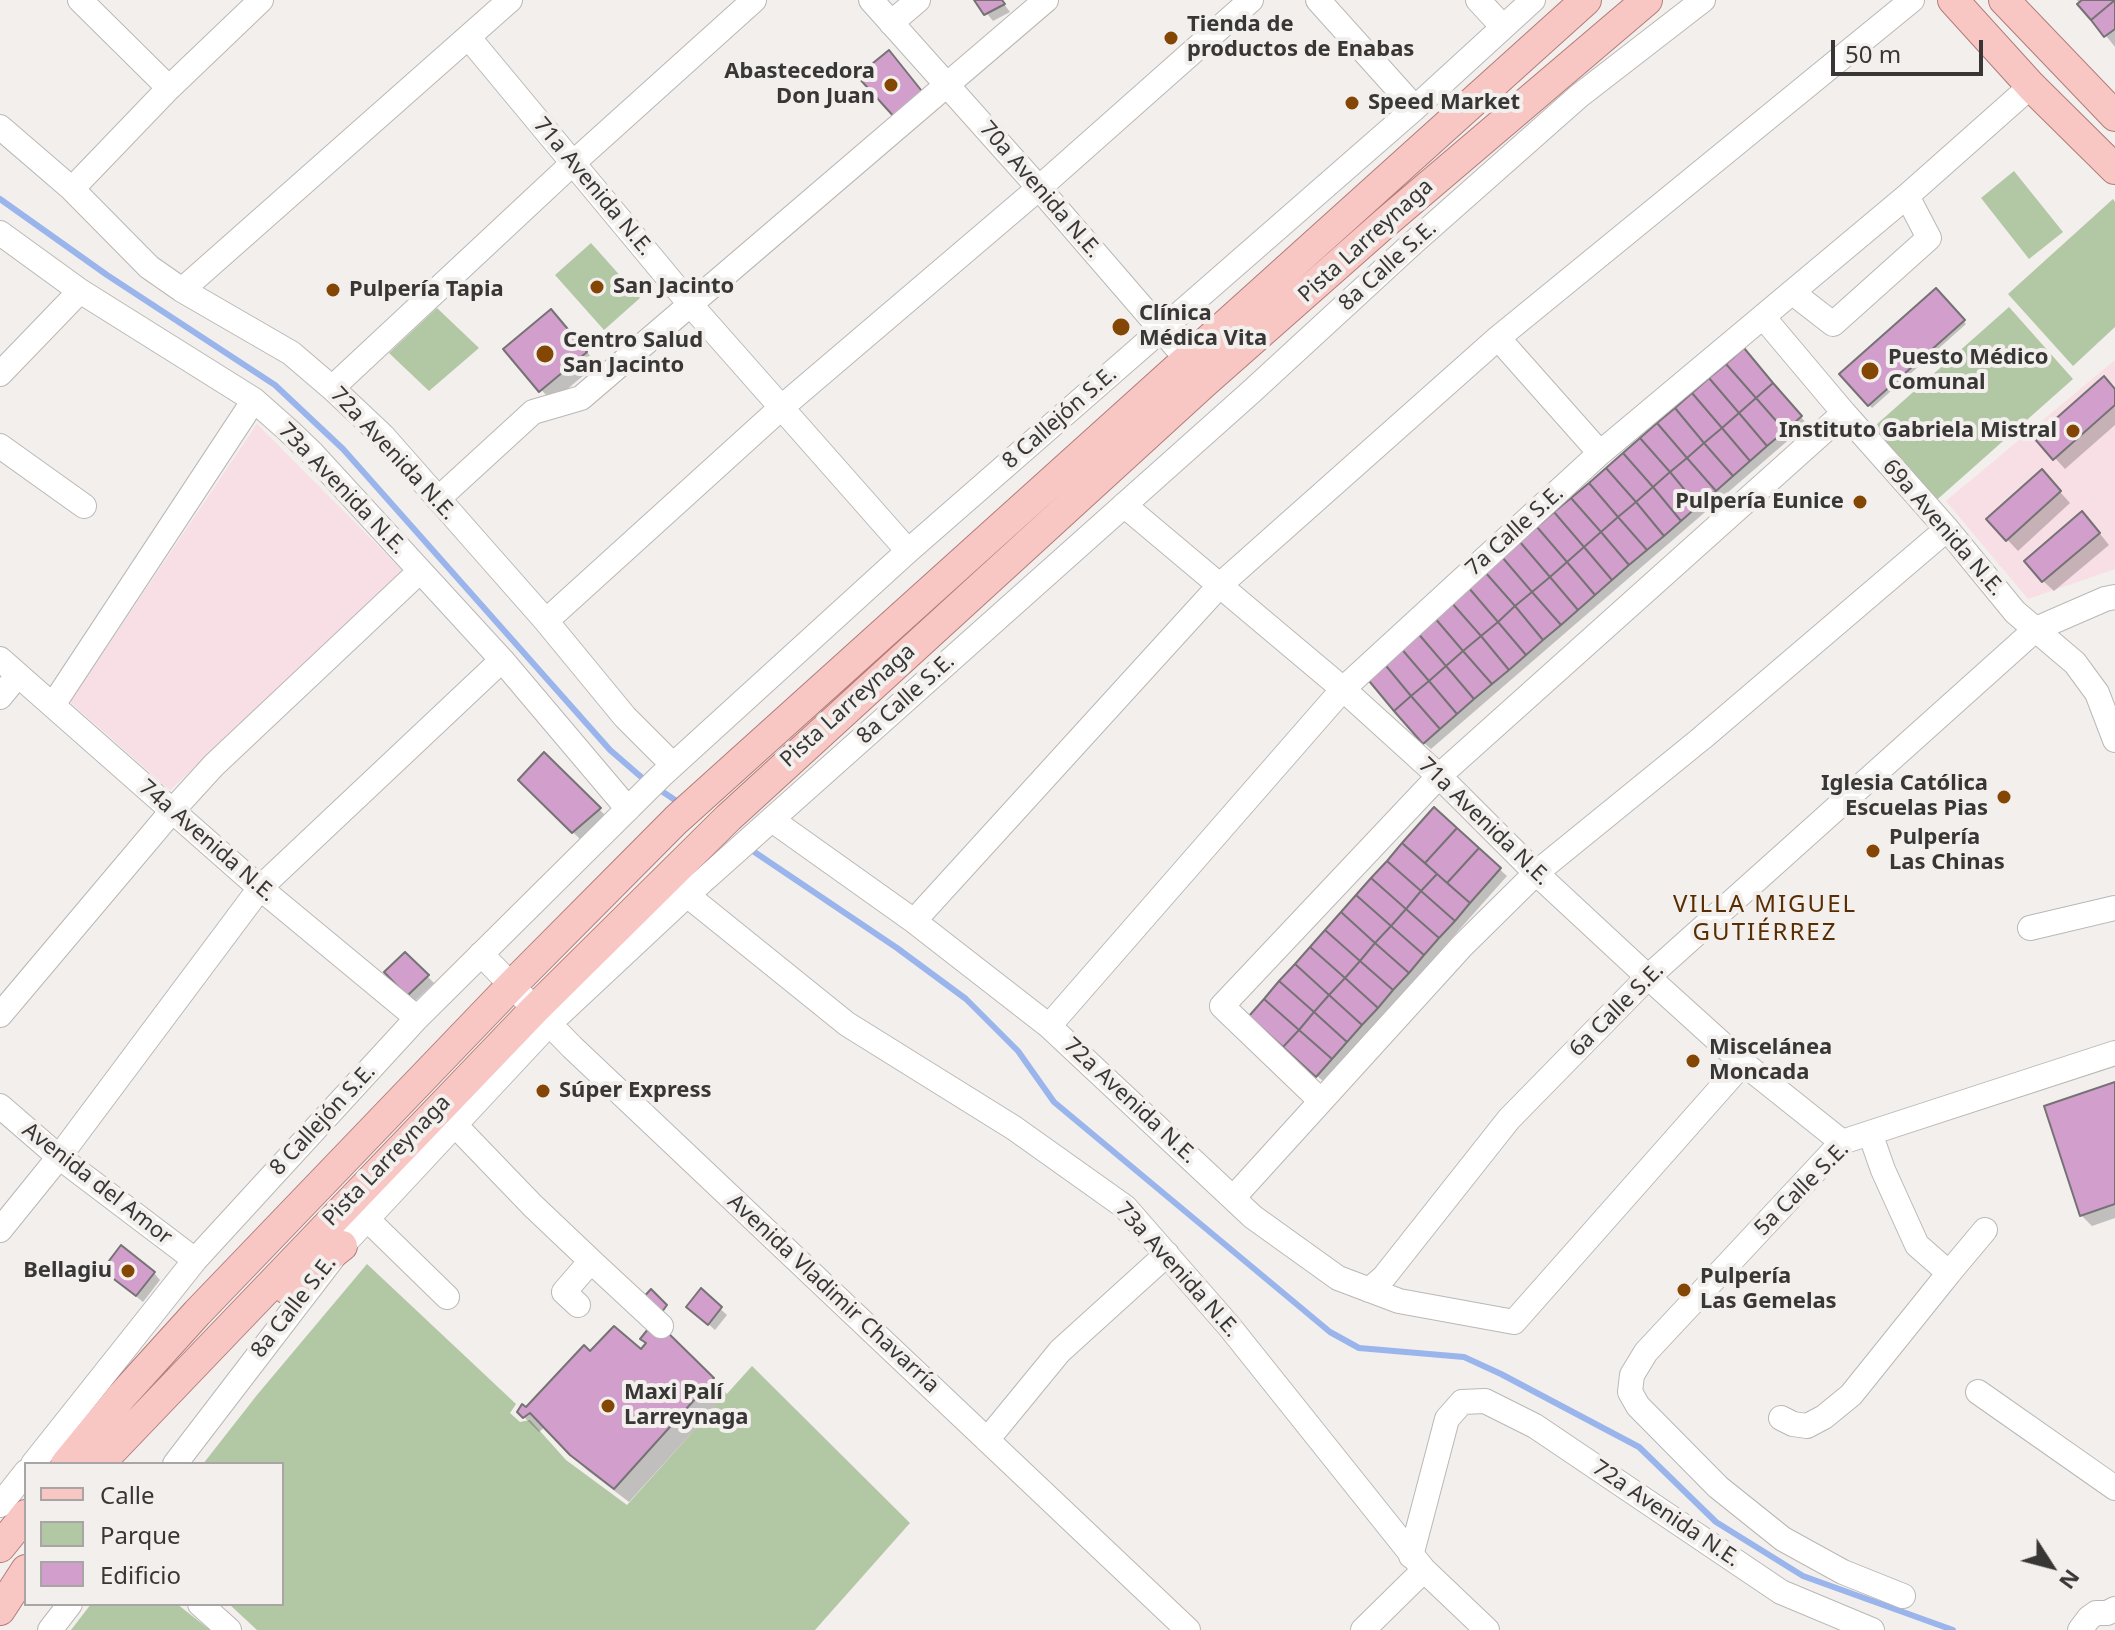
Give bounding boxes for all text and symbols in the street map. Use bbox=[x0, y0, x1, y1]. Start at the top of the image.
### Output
place label: Tienda de productos de Enabas bbox=[1187, 12, 1414, 64]
scale bar bbox=[1835, 24, 1987, 74]
marker: Tienda de productos de Enabas bbox=[1162, 29, 1180, 47]
text: 50 m bbox=[1845, 37, 1901, 70]
place label: Abastecedora Don Juan bbox=[724, 59, 875, 110]
marker: Abastecedora Don Juan bbox=[882, 76, 900, 94]
place label: Speed Market bbox=[1368, 90, 1520, 116]
marker: Speed Market bbox=[1343, 94, 1361, 112]
street label: 71a Avenida N.E. bbox=[527, 112, 659, 262]
street label: 70a Avenida N.E. bbox=[973, 116, 1107, 264]
street label: Pista Larreynaga bbox=[1293, 174, 1439, 308]
street label: 8a Calle S.E. bbox=[1334, 215, 1442, 317]
place label: San Jacinto bbox=[613, 274, 734, 300]
place label: Pulpería Tapia bbox=[349, 277, 504, 303]
marker: San Jacinto bbox=[588, 278, 606, 296]
marker: Pulpería Tapia bbox=[324, 281, 342, 299]
place label: Clínica Médica Vita bbox=[1139, 301, 1267, 352]
marker: Clínica Médica Vita bbox=[1110, 316, 1132, 338]
place label: Centro Salud San Jacinto bbox=[563, 328, 703, 380]
marker: Centro Salud San Jacinto bbox=[534, 343, 556, 365]
place label: Puesto Médico Comunal bbox=[1888, 345, 2049, 396]
marker: Puesto Médico Comunal bbox=[1859, 360, 1881, 382]
street label: 8 Callejón S.E. bbox=[997, 361, 1123, 475]
street label: 72a Avenida N.E. bbox=[325, 382, 461, 526]
street label: 73a Avenida N.E. bbox=[273, 418, 411, 560]
place label: Instituto Gabriela Mistral bbox=[1779, 418, 2057, 444]
marker: Instituto Gabriela Mistral bbox=[2064, 422, 2082, 440]
street label: 69a Avenida N.E. bbox=[1876, 454, 2010, 602]
street label: 7a Calle S.E. bbox=[1461, 480, 1569, 582]
place label: Pulpería Eunice bbox=[1675, 489, 1844, 515]
marker: Pulpería Eunice bbox=[1851, 493, 1869, 511]
street label: Pista Larreynaga bbox=[775, 639, 921, 773]
street label: 8a Calle S.E. bbox=[852, 648, 960, 750]
street label: 71a Avenida N.E. bbox=[1413, 753, 1555, 891]
place label: Iglesia Católica Escuelas Pias bbox=[1821, 771, 1988, 822]
street label: 74a Avenida N.E. bbox=[133, 774, 281, 908]
marker: Iglesia Católica Escuelas Pias bbox=[1995, 788, 2013, 806]
place label: Pulpería Las Chinas bbox=[1889, 825, 2005, 876]
marker: Pulpería Las Chinas bbox=[1864, 842, 1882, 860]
district label: VILLA MIGUEL GUTIÉRREZ bbox=[1673, 891, 1857, 947]
street label: 6a Calle S.E. bbox=[1564, 957, 1670, 1063]
street label: 72a Avenida N.E. bbox=[1058, 1033, 1202, 1169]
place label: Miscelánea Moncada bbox=[1709, 1035, 1832, 1086]
marker: Miscelánea Moncada bbox=[1684, 1052, 1702, 1070]
street label: 8 Callejón S.E. bbox=[265, 1059, 381, 1181]
place label: Súper Express bbox=[559, 1078, 712, 1104]
marker: Súper Express bbox=[534, 1082, 552, 1100]
street label: Pista Larreynaga bbox=[318, 1090, 456, 1232]
street label: Avenida del Amor bbox=[17, 1117, 177, 1251]
street label: 5a Calle S.E. bbox=[1749, 1136, 1855, 1242]
street label: Avenida Vladimir Chavarría bbox=[722, 1189, 944, 1399]
street label: 73a Avenida N.E. bbox=[1109, 1197, 1245, 1343]
street label: 8a Calle S.E. bbox=[246, 1251, 342, 1363]
place label: Bellagiu bbox=[23, 1258, 112, 1284]
marker: Bellagiu bbox=[119, 1262, 137, 1280]
place label: Pulpería Las Gemelas bbox=[1700, 1264, 1837, 1316]
marker: Pulpería Las Gemelas bbox=[1675, 1281, 1693, 1299]
place label: Maxi Palí Larreynaga bbox=[624, 1380, 749, 1432]
marker: Maxi Palí Larreynaga bbox=[599, 1397, 617, 1415]
street label: 72a Avenida N.E. bbox=[1587, 1455, 1745, 1573]
legend bbox=[24, 1462, 284, 1606]
text: Calle bbox=[100, 1478, 155, 1511]
text: Parque bbox=[100, 1518, 181, 1551]
north arrow bbox=[2011, 1526, 2091, 1606]
text: Edificio bbox=[100, 1558, 181, 1591]
text: N bbox=[2053, 1564, 2088, 1596]

